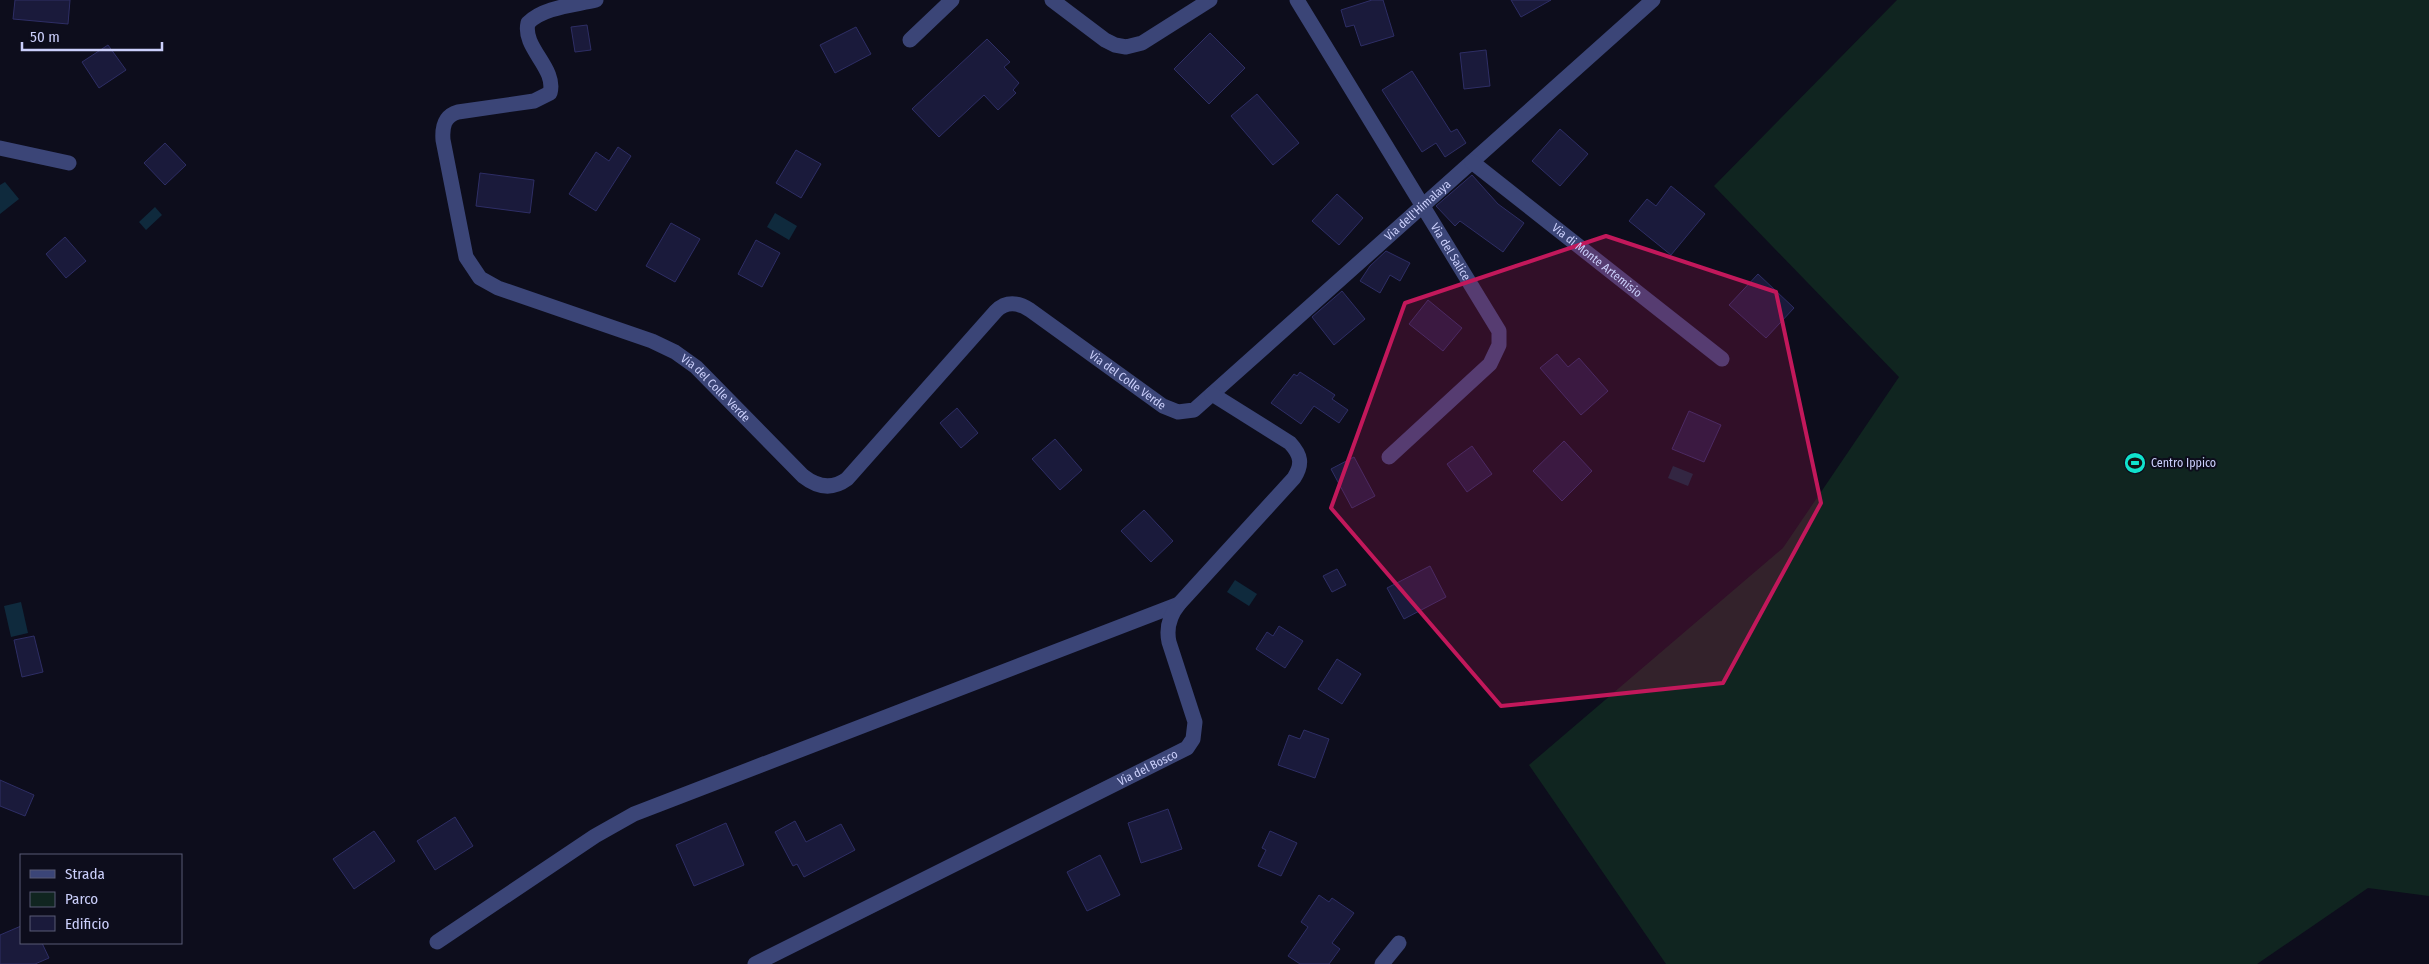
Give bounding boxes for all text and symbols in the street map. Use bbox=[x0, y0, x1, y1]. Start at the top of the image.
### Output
scale bar bbox=[22, 20, 162, 52]
text: 50 m bbox=[30, 28, 60, 46]
street label: Via dell'Himalaya bbox=[1382, 177, 1454, 243]
street label: Via del Salice bbox=[1428, 220, 1474, 283]
street label: Via di Monte Artemisio bbox=[1549, 221, 1645, 300]
street label: Via del Colle Verde bbox=[1086, 348, 1169, 413]
street label: Via del Colle Verde bbox=[678, 351, 753, 425]
sports icon: Centro Ippico bbox=[2123, 451, 2147, 475]
place label: Centro Ippico bbox=[2151, 456, 2216, 470]
street label: Via del Bosco bbox=[1115, 747, 1180, 789]
legend bbox=[20, 854, 182, 944]
text: Strada bbox=[65, 865, 105, 883]
text: Parco bbox=[65, 890, 98, 908]
text: Edificio bbox=[65, 915, 110, 933]

